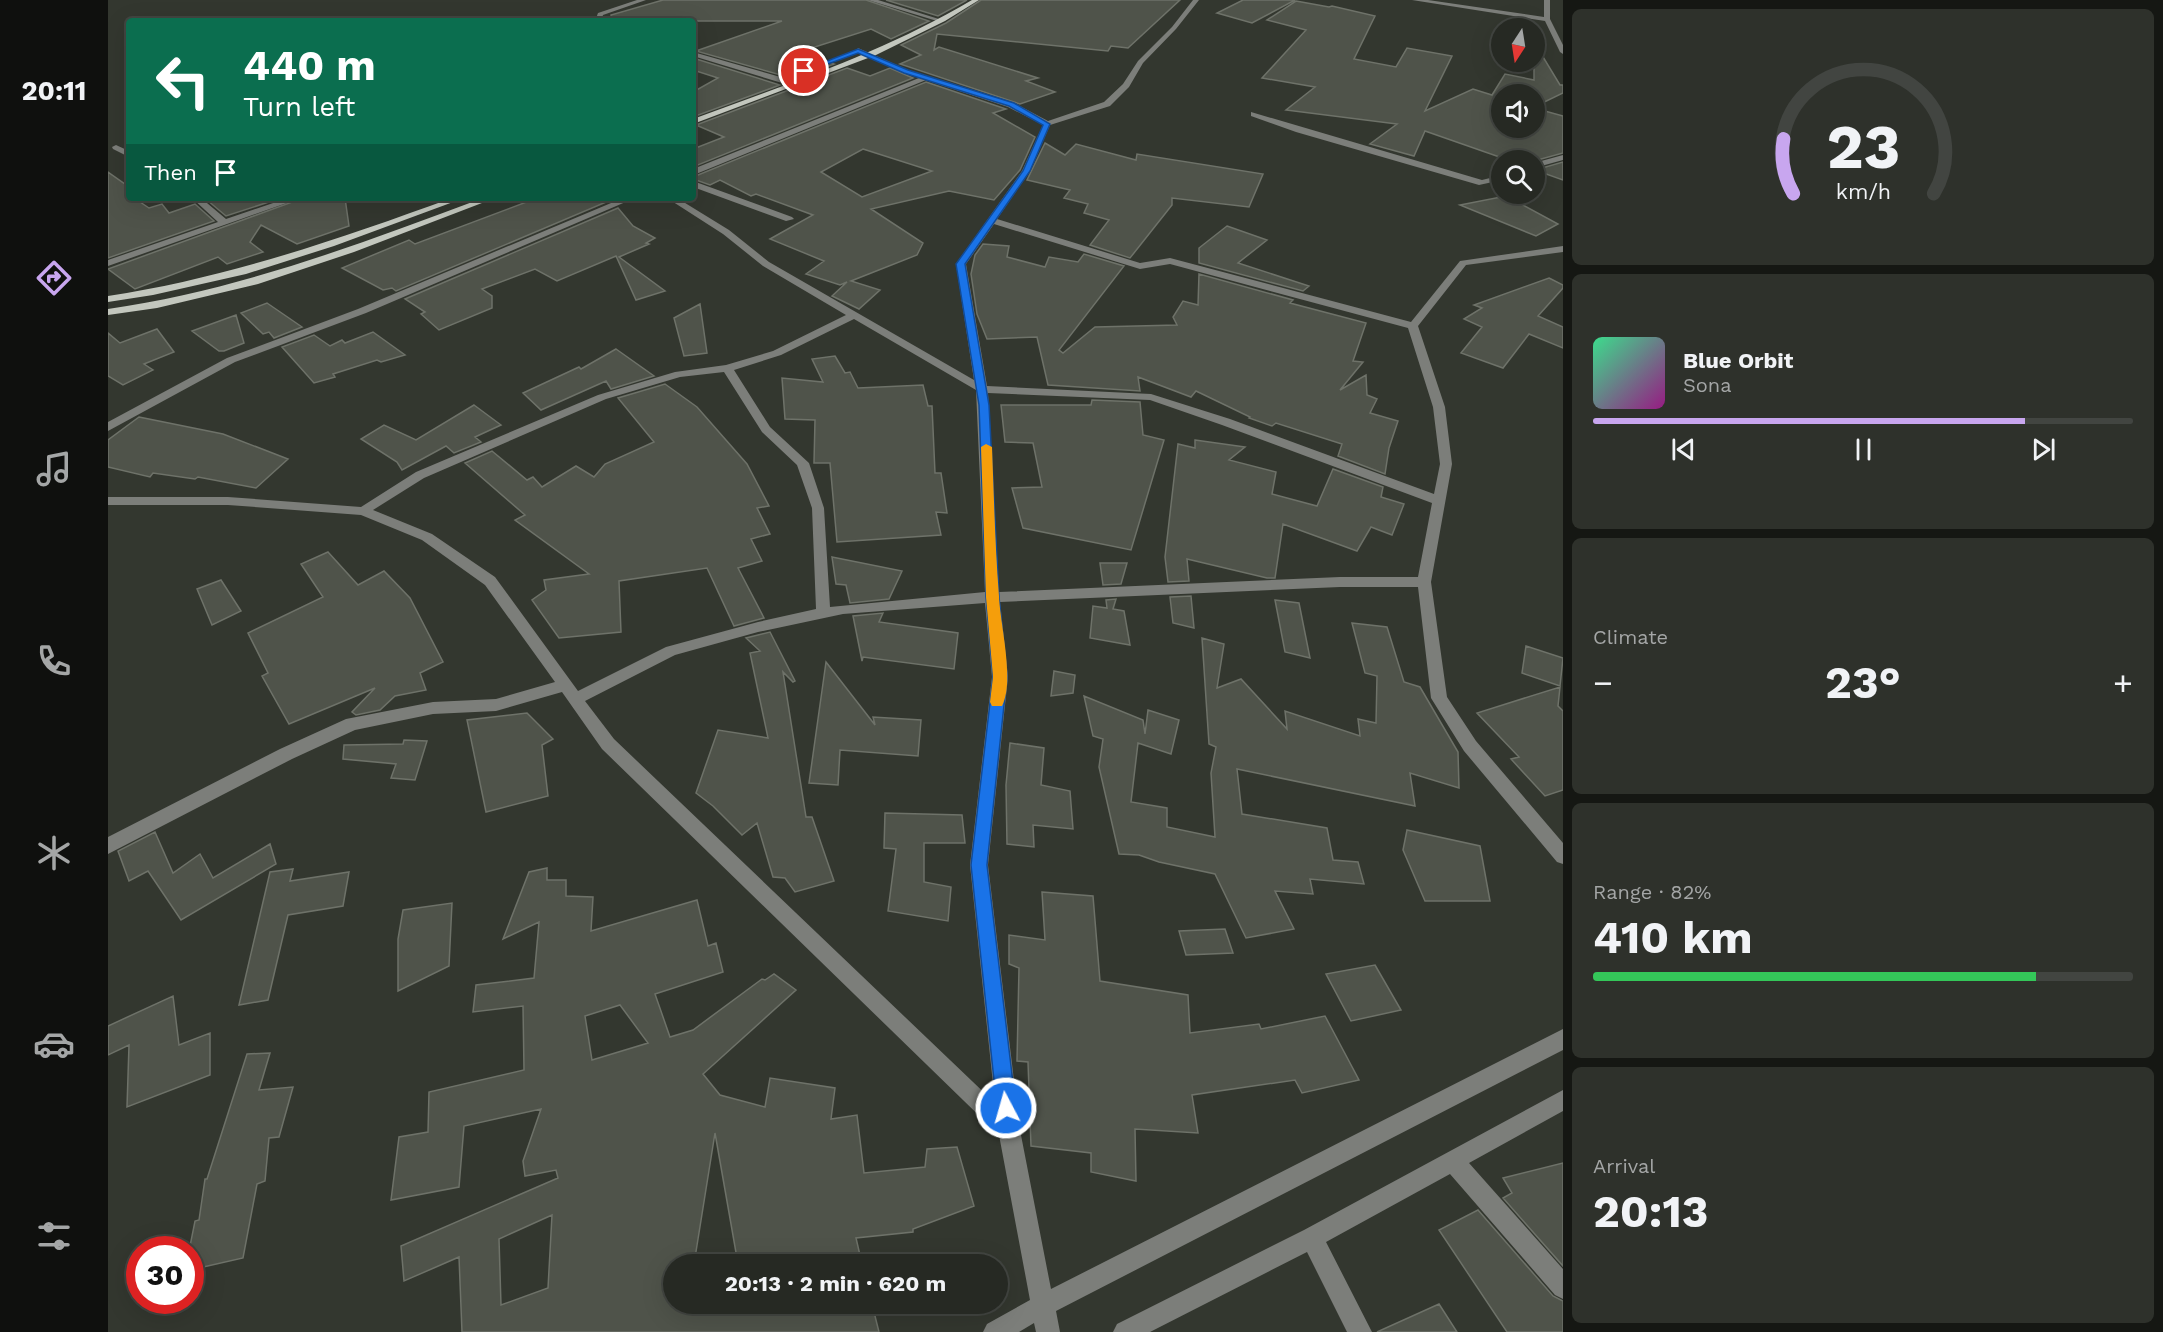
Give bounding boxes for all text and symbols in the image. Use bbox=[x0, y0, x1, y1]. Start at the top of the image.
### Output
north arrow bbox=[1491, 18, 1545, 72]
map controls bbox=[1491, 18, 1545, 204]
text: 440 m bbox=[243, 41, 376, 90]
icon: left bbox=[144, 42, 222, 120]
pin bbox=[778, 45, 829, 96]
icon: arrive bbox=[787, 54, 820, 87]
text: 20:11 bbox=[22, 75, 86, 107]
button: sound bbox=[1491, 84, 1545, 138]
text: Turn left bbox=[243, 91, 355, 123]
text: 23 bbox=[1826, 110, 1900, 183]
button: search bbox=[1491, 150, 1545, 204]
icon: arrive bbox=[209, 156, 242, 189]
text: Then bbox=[144, 160, 197, 185]
text: km/h bbox=[1835, 179, 1891, 204]
icon: directions bbox=[33, 257, 75, 299]
text: Blue Orbit bbox=[1683, 348, 1793, 373]
text: Sona bbox=[1683, 373, 1732, 397]
icon: previous bbox=[1667, 433, 1700, 466]
icon: pause bbox=[1847, 433, 1880, 466]
icon: next bbox=[2027, 433, 2060, 466]
icon: music bbox=[33, 448, 75, 490]
text: Climate bbox=[1593, 625, 1668, 649]
icon: phone bbox=[33, 640, 75, 682]
text: 23° bbox=[1825, 656, 1901, 709]
text: − bbox=[1593, 663, 1613, 702]
text: + bbox=[2113, 663, 2133, 702]
icon: climate bbox=[33, 832, 75, 874]
text: Range · 82% bbox=[1593, 880, 1711, 904]
text: 410 km bbox=[1593, 911, 1753, 964]
icon: car bbox=[33, 1023, 75, 1065]
position arrow bbox=[974, 1076, 1038, 1140]
text: Arrival bbox=[1593, 1154, 1655, 1178]
text: 20:13 bbox=[1593, 1185, 1708, 1238]
icon: filters bbox=[33, 1215, 75, 1257]
speed limit sign: 30 bbox=[126, 1236, 204, 1314]
text: 20:13 · 2 min · 620 m bbox=[725, 1271, 946, 1296]

